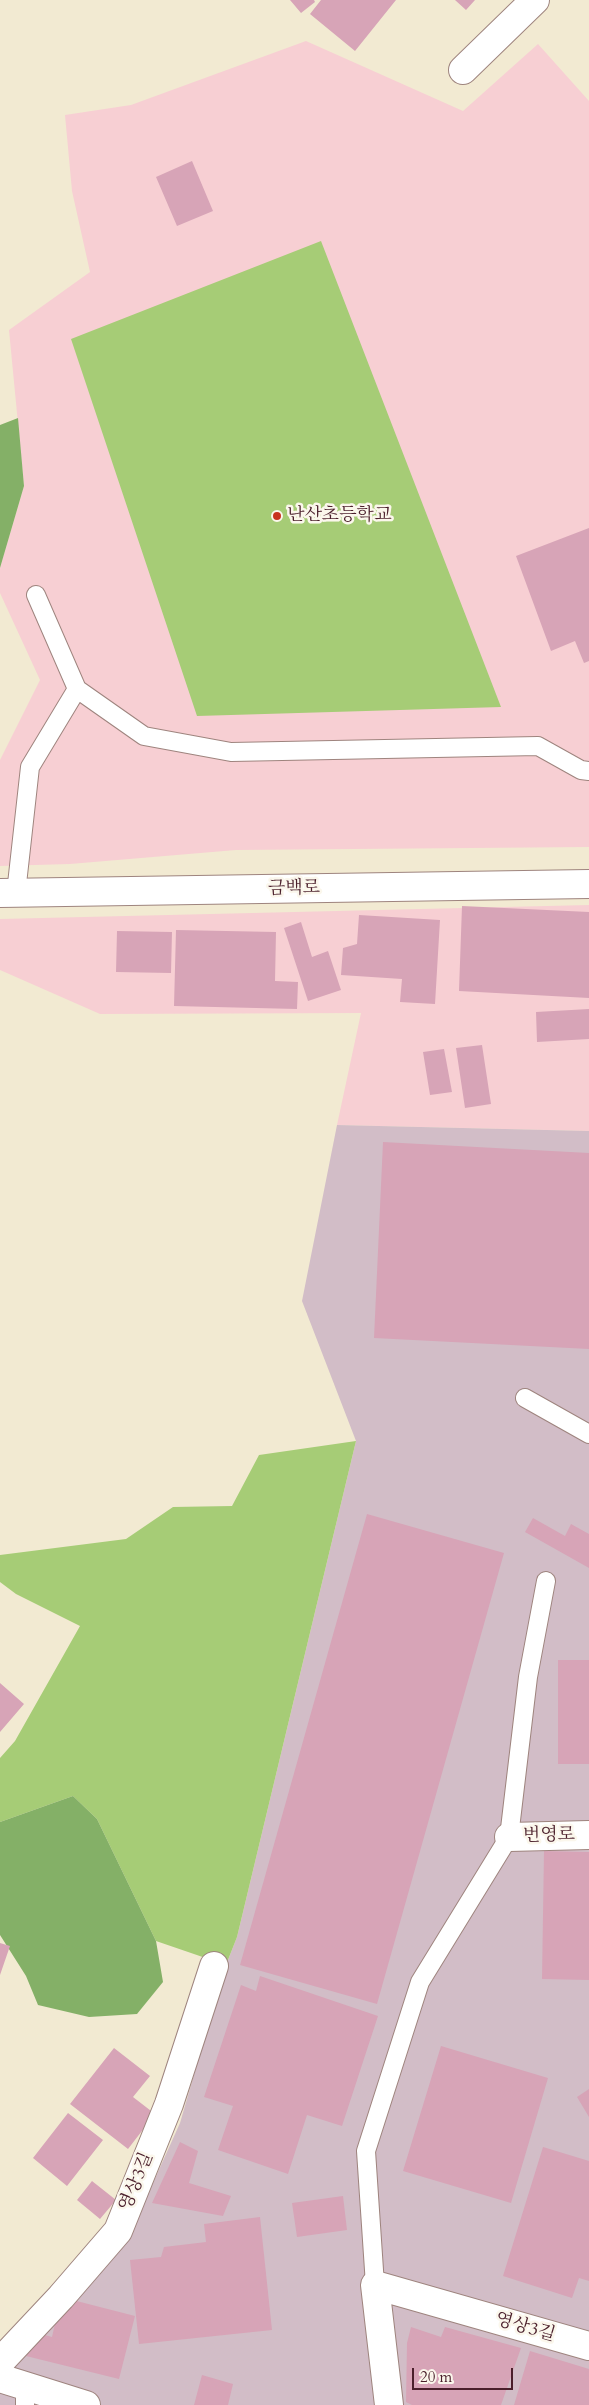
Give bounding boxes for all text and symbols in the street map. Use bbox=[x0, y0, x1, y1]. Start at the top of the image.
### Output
place label: 난산초등학교 bbox=[287, 505, 391, 527]
marker: 난산초등학교 bbox=[271, 510, 283, 522]
street label: 금백로 bbox=[268, 878, 320, 900]
street label: 번영로 bbox=[523, 1825, 575, 1847]
street label: 영상3길 bbox=[115, 2149, 159, 2215]
street label: 영상3길 bbox=[493, 2309, 557, 2347]
scale bar bbox=[414, 2358, 515, 2390]
text: 20 m bbox=[420, 2367, 452, 2387]

